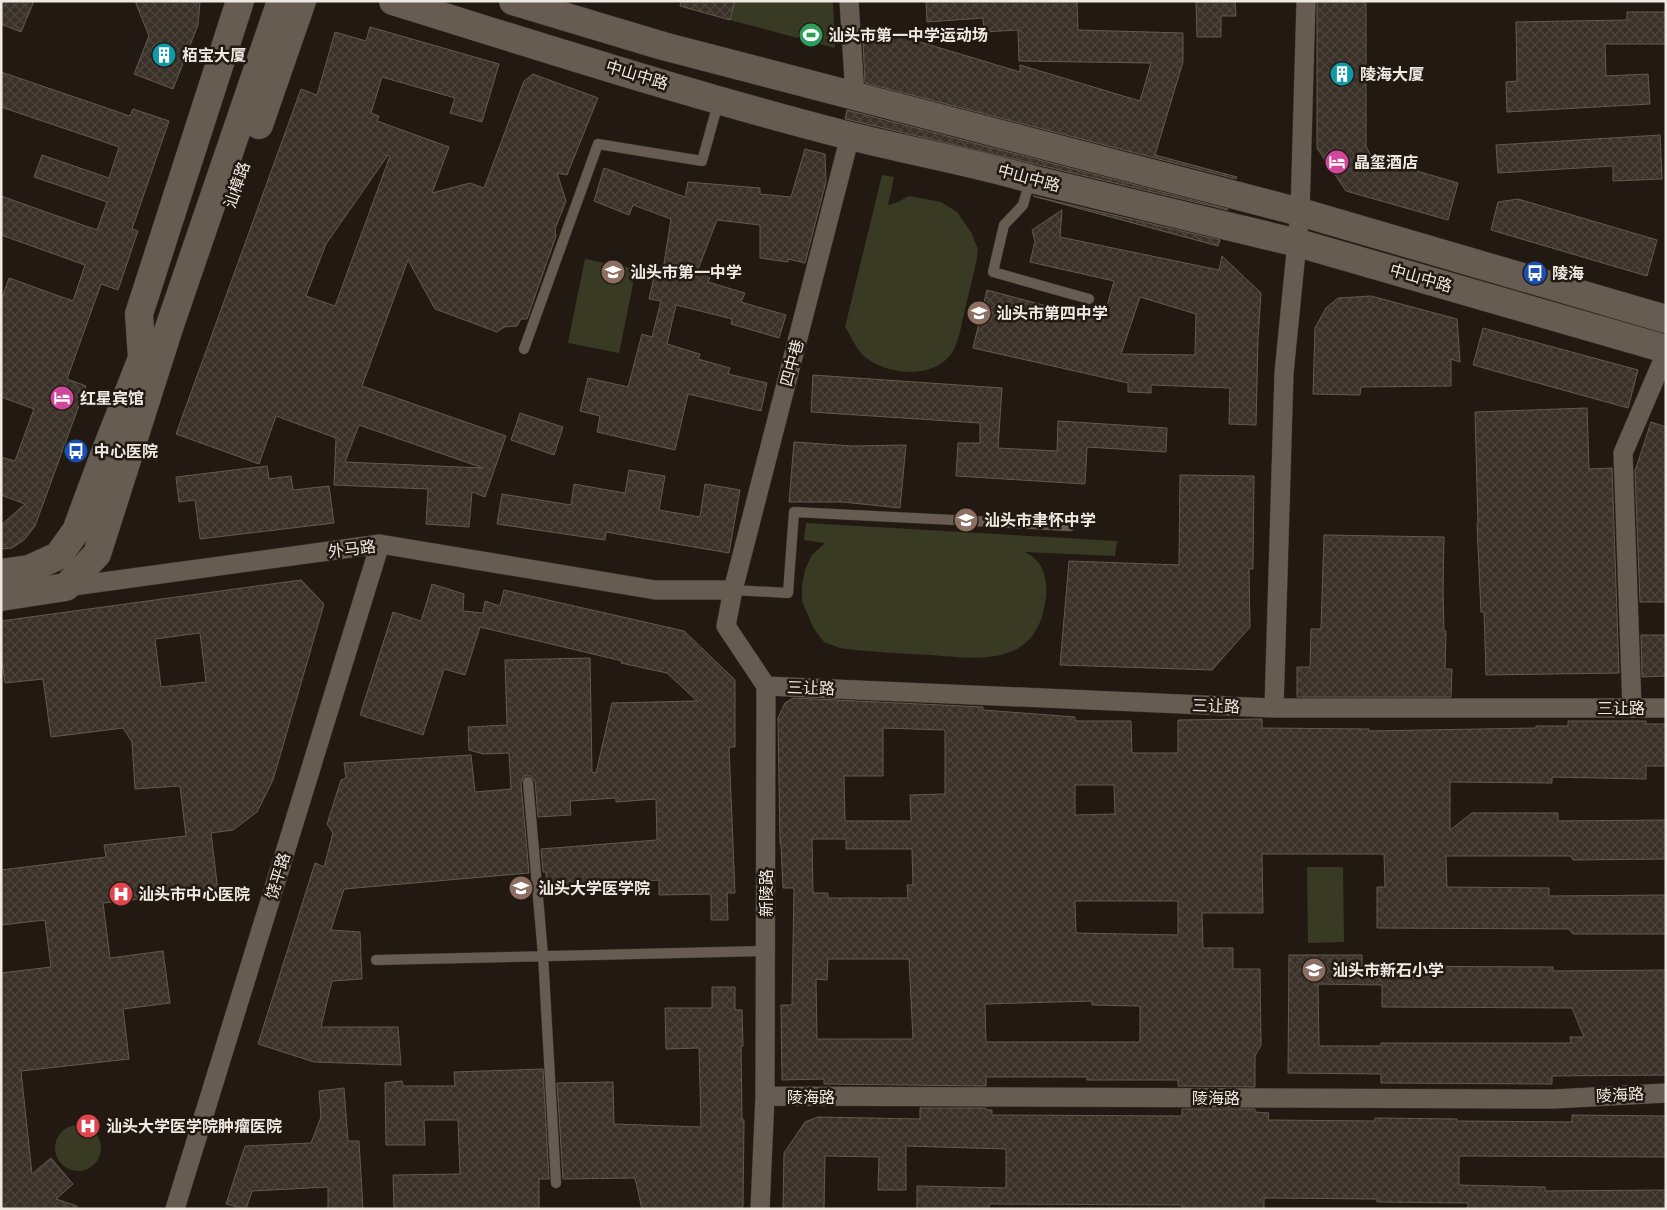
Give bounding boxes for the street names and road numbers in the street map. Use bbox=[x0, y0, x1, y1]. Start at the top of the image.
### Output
street label: 中山中路 bbox=[604, 57, 670, 93]
street label: 汕樟路 bbox=[220, 159, 254, 211]
street label: 中山中路 bbox=[996, 161, 1062, 195]
street label: 中山中路 bbox=[1388, 260, 1454, 296]
street label: 四中巷 bbox=[777, 337, 807, 389]
street label: 外马路 bbox=[327, 537, 377, 561]
street label: 三让路 bbox=[787, 678, 835, 698]
street label: 三让路 bbox=[1192, 696, 1240, 716]
street label: 三让路 bbox=[1597, 699, 1645, 718]
street label: 饶平路 bbox=[262, 850, 294, 902]
street label: 新陵路 bbox=[757, 869, 776, 917]
street label: 陵海路 bbox=[1596, 1084, 1644, 1106]
street label: 陵海路 bbox=[787, 1088, 835, 1107]
street label: 陵海路 bbox=[1192, 1089, 1240, 1108]

